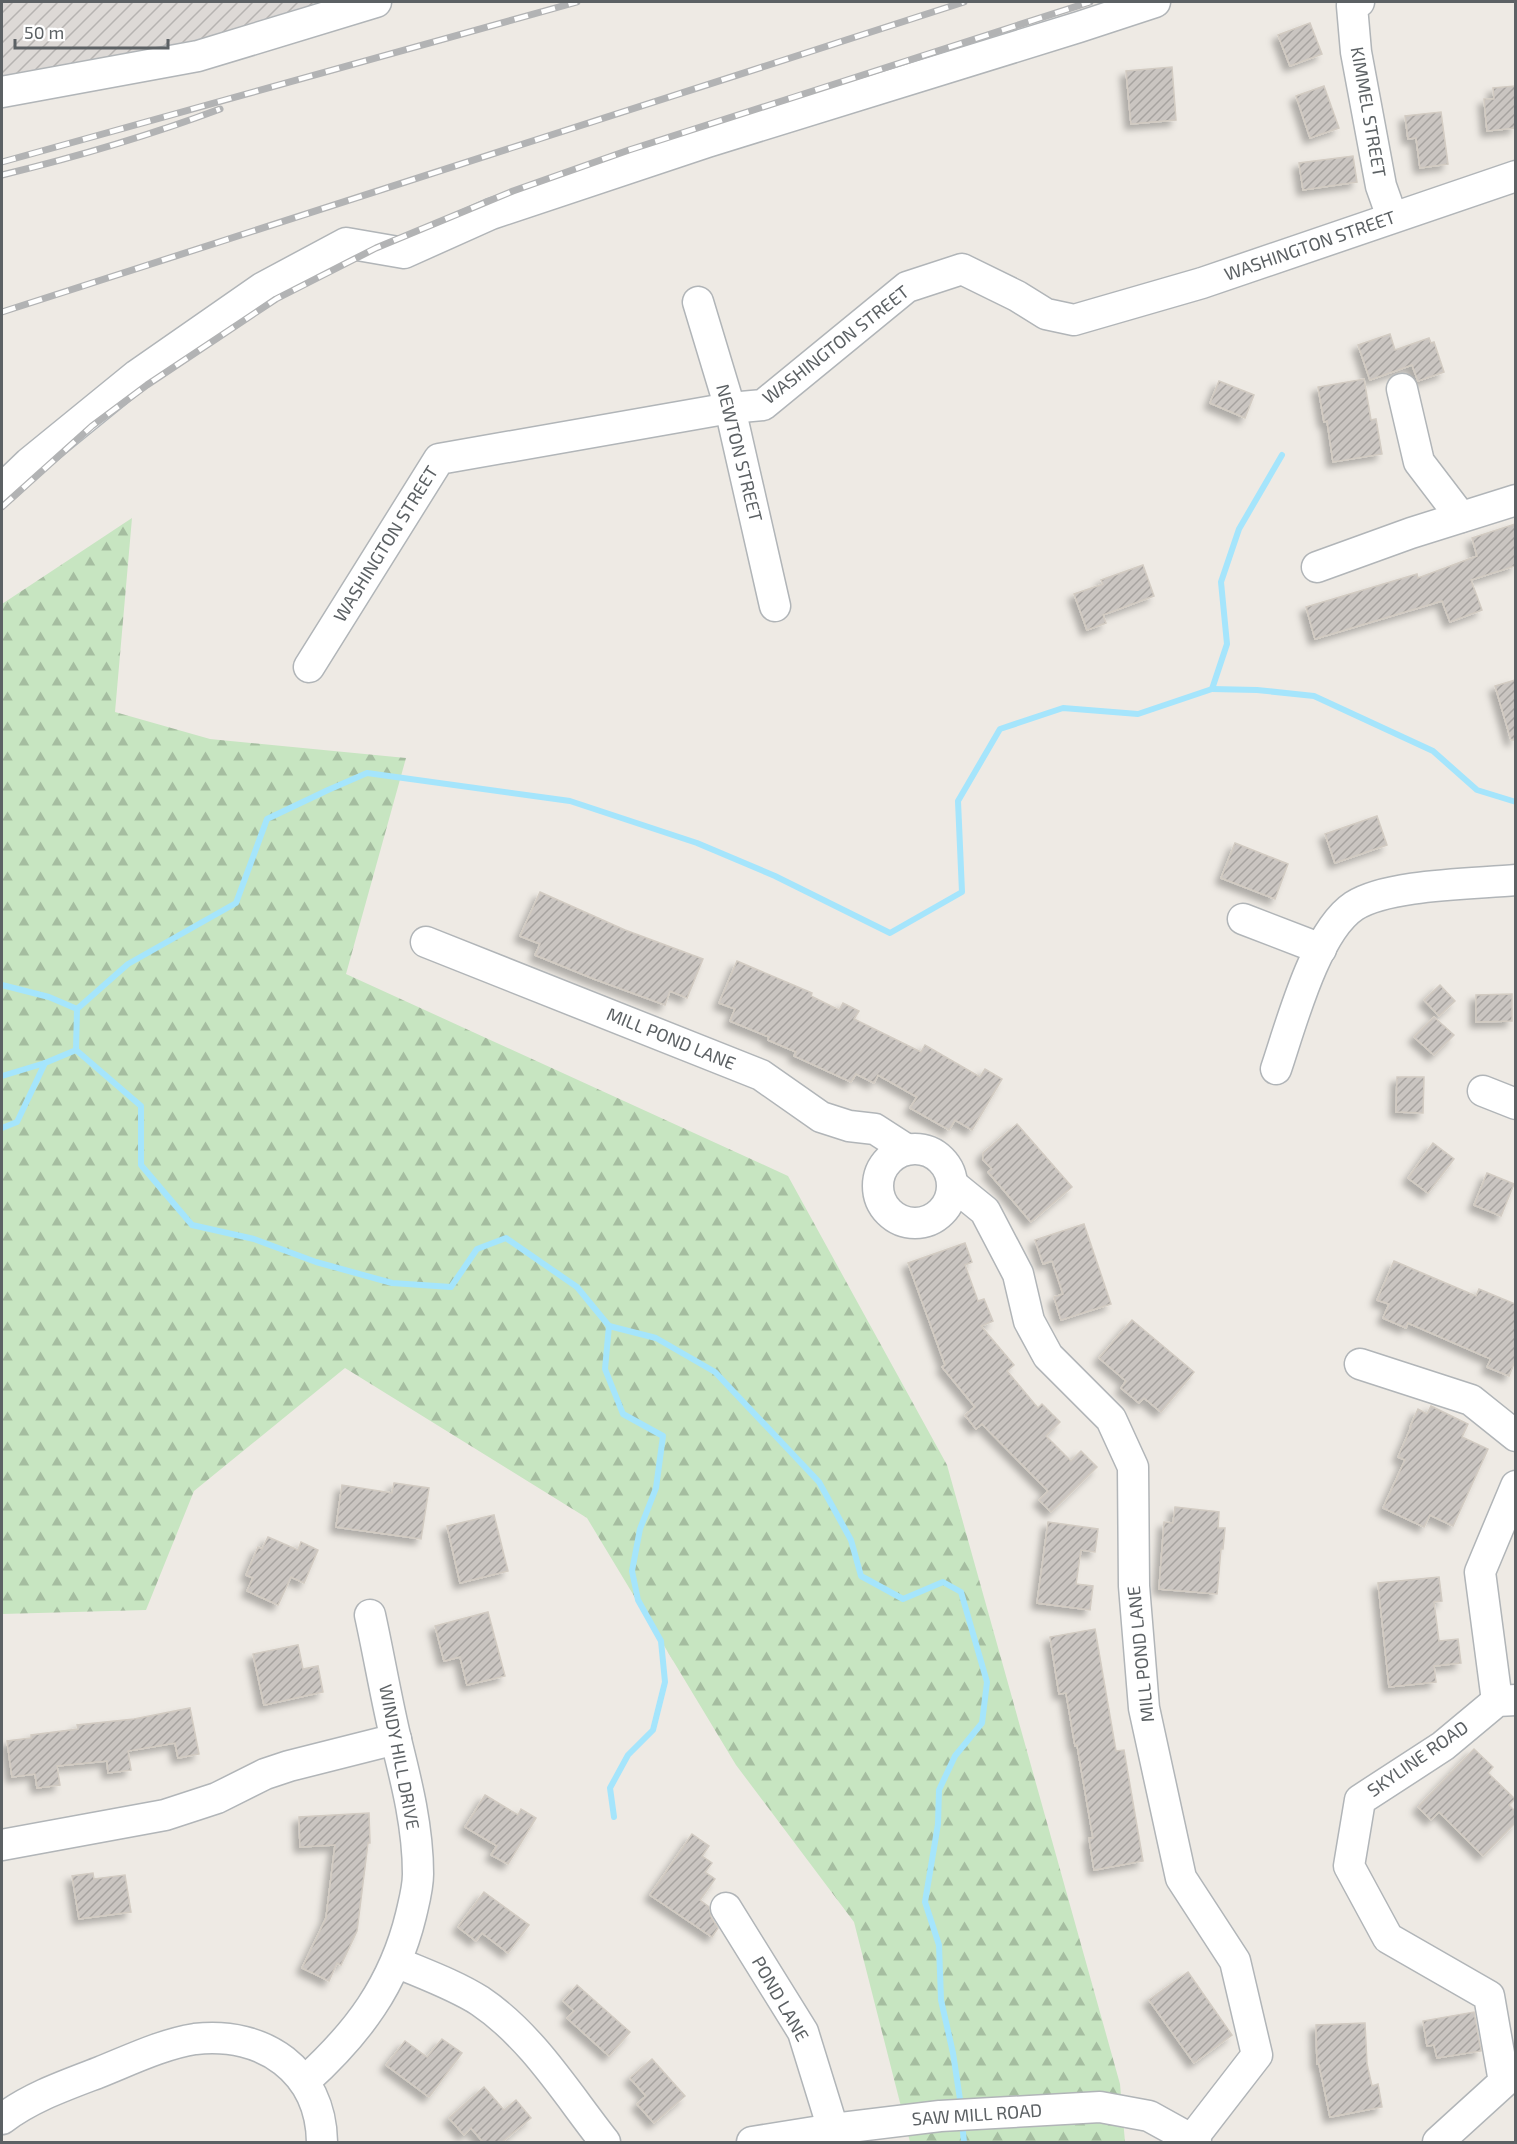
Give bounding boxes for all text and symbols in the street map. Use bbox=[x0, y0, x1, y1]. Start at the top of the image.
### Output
scale bar bbox=[15, 12, 168, 50]
text: 50 m bbox=[24, 21, 64, 43]
street label: KIMMEL STREET bbox=[1347, 45, 1391, 179]
street label: WASHINGTON STREET bbox=[1221, 205, 1399, 285]
street label: WASHINGTON STREET bbox=[758, 280, 913, 408]
street label: NEWTON STREET bbox=[712, 382, 768, 524]
street label: WASHINGTON STREET bbox=[328, 461, 442, 626]
street label: MILL POND LANE bbox=[604, 1002, 739, 1074]
street label: MILL POND LANE bbox=[1122, 1585, 1158, 1723]
street label: WINDY HILL DRIVE bbox=[375, 1682, 425, 1831]
street label: SKYLINE ROAD bbox=[1363, 1715, 1472, 1801]
street label: POND LANE bbox=[748, 1952, 814, 2045]
street label: SAW MILL ROAD bbox=[911, 2098, 1043, 2130]

